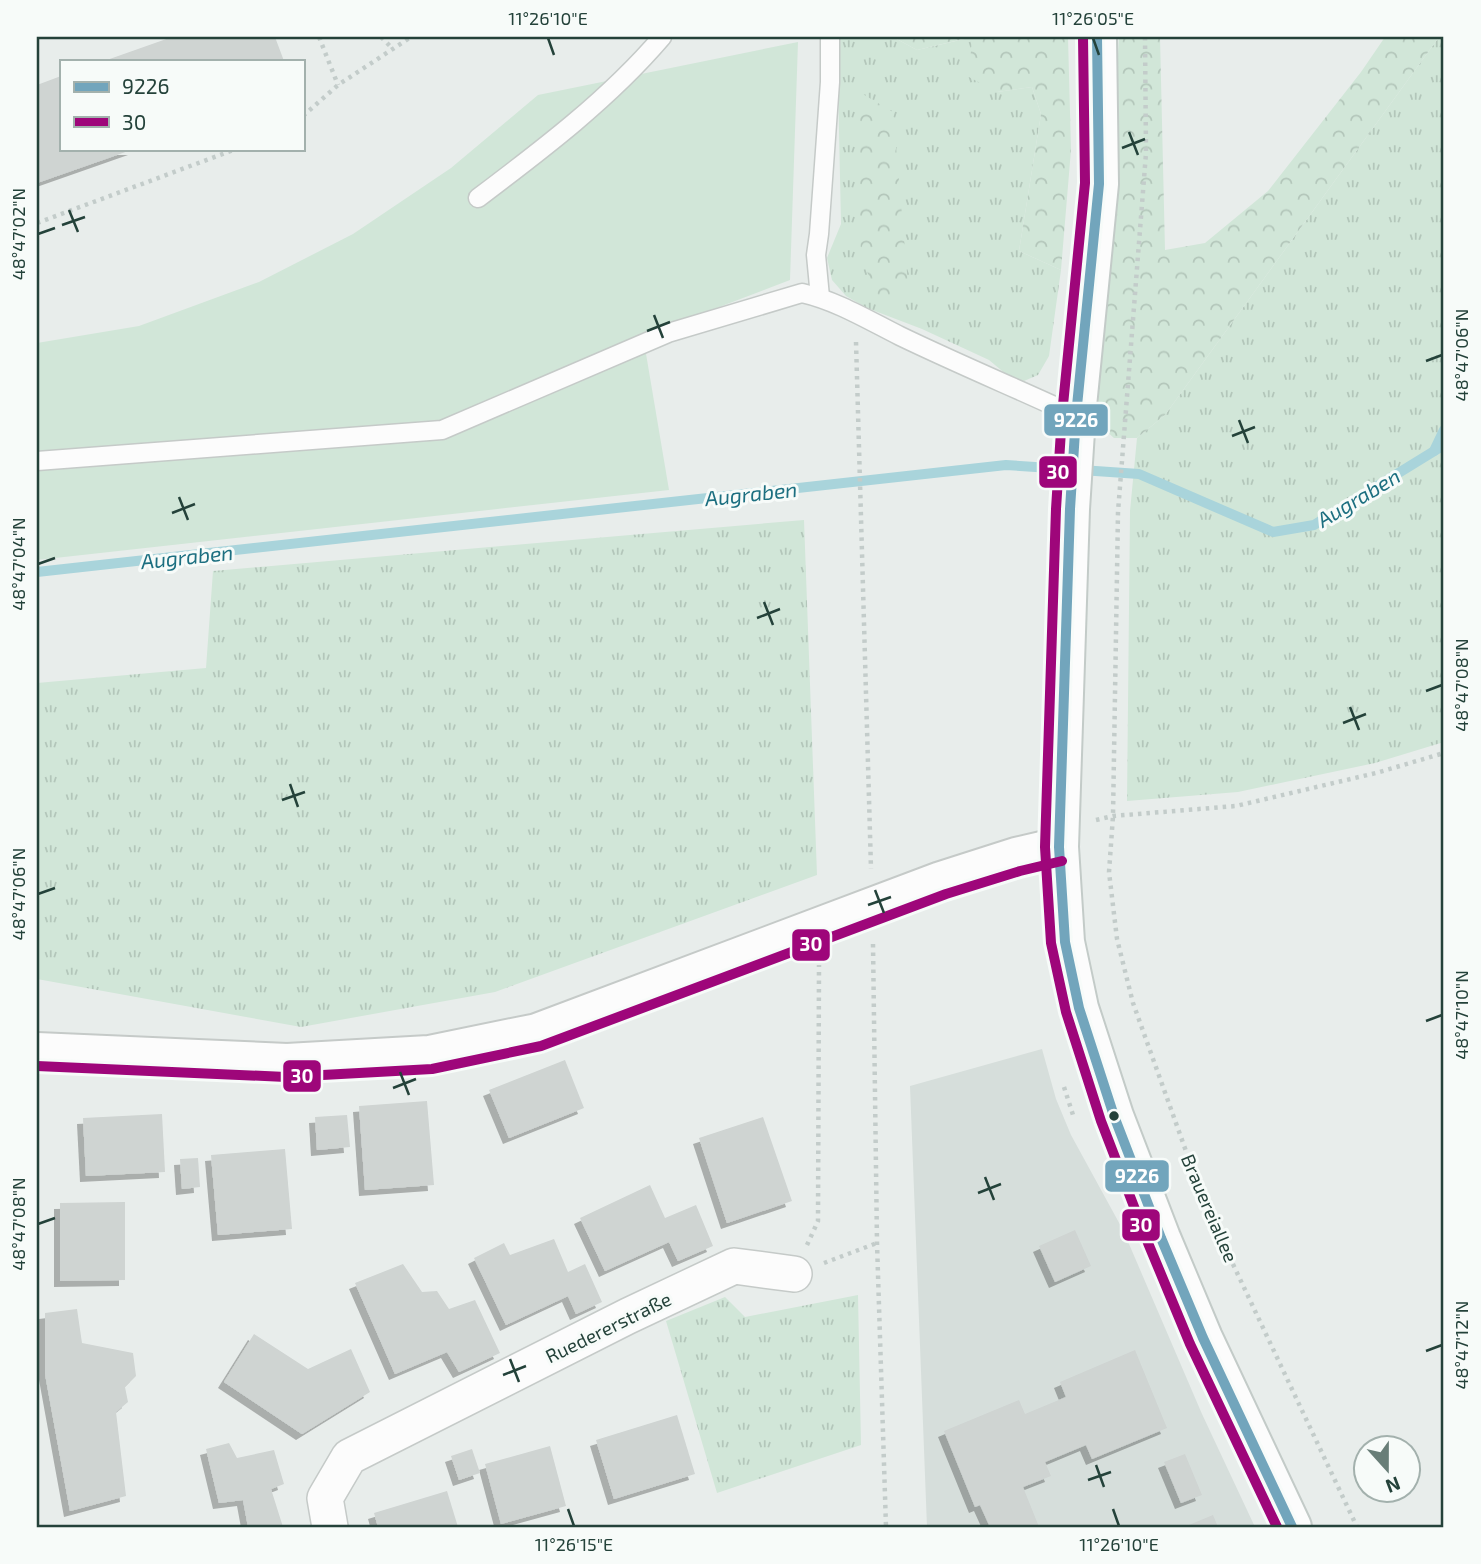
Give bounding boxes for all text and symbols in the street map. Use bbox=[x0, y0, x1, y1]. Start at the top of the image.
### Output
text: 11°26'10"E bbox=[508, 7, 588, 29]
text: 11°26'05"E bbox=[1052, 7, 1134, 29]
legend bbox=[60, 60, 304, 150]
text: 9226 bbox=[122, 73, 170, 98]
text: 30 bbox=[122, 109, 146, 134]
text: 48°47'02"N bbox=[7, 188, 29, 280]
text: 48°47'06"N bbox=[1450, 309, 1472, 401]
line badge: 9226 bbox=[1043, 403, 1109, 437]
text: 9226 bbox=[1054, 408, 1098, 431]
line badge: 30 bbox=[1038, 455, 1078, 489]
text: 30 bbox=[1047, 460, 1069, 483]
water label: Augraben bbox=[1311, 462, 1404, 532]
water label: Augraben bbox=[703, 476, 798, 510]
text: 48°47'04"N bbox=[7, 517, 29, 611]
water label: Augraben bbox=[139, 539, 234, 573]
text: 48°47'08"N bbox=[1450, 638, 1472, 732]
text: 48°47'06"N bbox=[7, 848, 29, 940]
line badge: 30 bbox=[791, 928, 831, 962]
text: 30 bbox=[800, 932, 822, 955]
text: 48°47'10"N bbox=[1450, 970, 1472, 1060]
line badge: 30 bbox=[282, 1059, 322, 1093]
text: 30 bbox=[291, 1064, 313, 1087]
unlabelled marker bbox=[1107, 1109, 1121, 1123]
street label: Brauereiallee bbox=[1177, 1150, 1243, 1266]
line badge: 9226 bbox=[1104, 1159, 1170, 1193]
text: 9226 bbox=[1115, 1164, 1159, 1187]
text: 48°47'08"N bbox=[7, 1177, 29, 1271]
line badge: 30 bbox=[1121, 1208, 1161, 1242]
text: 30 bbox=[1130, 1213, 1152, 1236]
street label: Ruedererstraße bbox=[541, 1287, 675, 1367]
text: 48°47'12"N bbox=[1450, 1301, 1472, 1389]
north arrow bbox=[1352, 1434, 1422, 1504]
text: N bbox=[1383, 1472, 1404, 1499]
text: 11°26'15"E bbox=[535, 1533, 613, 1555]
text: 11°26'10"E bbox=[1079, 1533, 1159, 1555]

